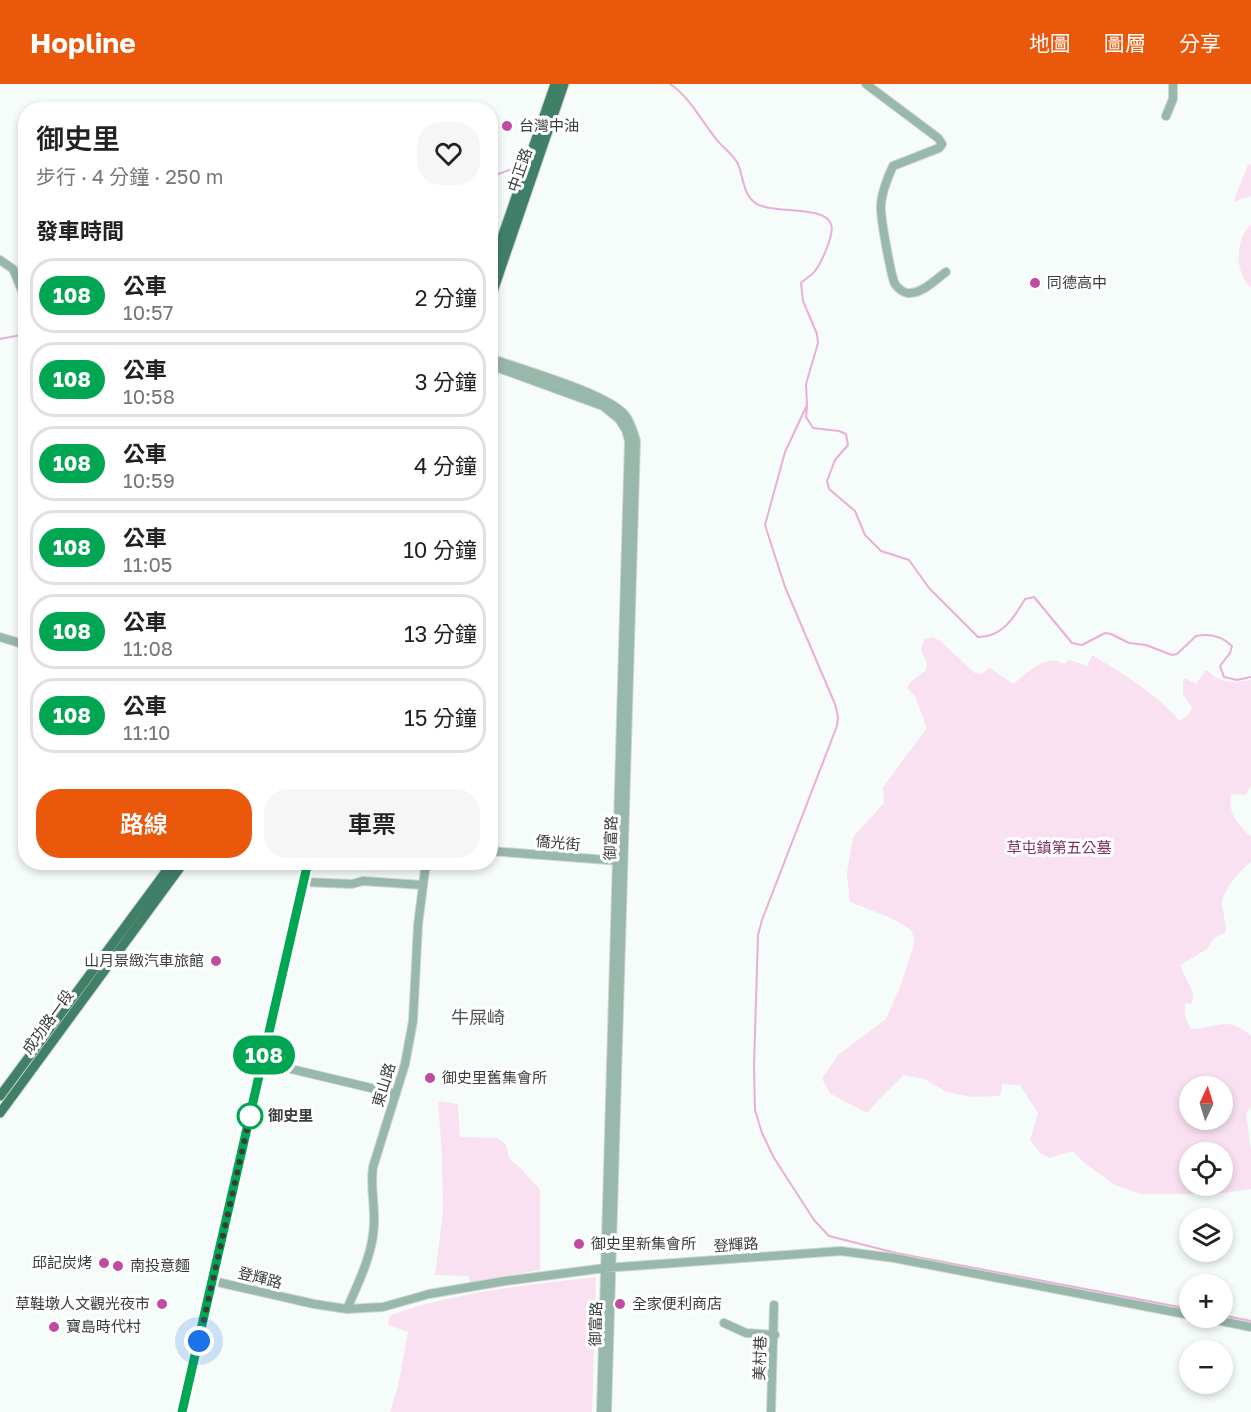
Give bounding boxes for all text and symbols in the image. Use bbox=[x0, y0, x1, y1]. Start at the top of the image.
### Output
text: Hopline bbox=[30, 26, 136, 59]
text: 地圖 bbox=[1029, 30, 1071, 56]
text: 圖層 bbox=[1104, 30, 1146, 56]
text: 分享 bbox=[1179, 30, 1221, 56]
place label: 台灣中油 bbox=[519, 116, 579, 134]
marker: 台灣中油 bbox=[500, 119, 514, 133]
text: 御史里 bbox=[36, 122, 120, 155]
button: heart bbox=[417, 122, 480, 185]
street label: 中正路 bbox=[503, 145, 535, 194]
text: 步行 · 4 分鐘 · 250 m bbox=[36, 164, 224, 188]
text: 發車時間 bbox=[36, 217, 124, 244]
text: 公車 bbox=[123, 272, 167, 299]
place label: 同德高中 bbox=[1047, 273, 1107, 291]
marker: 同德高中 bbox=[1028, 276, 1042, 290]
text: 108 bbox=[53, 282, 91, 308]
text: 2 分鐘 bbox=[415, 284, 477, 311]
text: 10:57 bbox=[123, 300, 173, 324]
text: 公車 bbox=[123, 356, 167, 383]
text: 108 bbox=[53, 366, 91, 392]
text: 3 分鐘 bbox=[415, 368, 477, 395]
text: 10:58 bbox=[123, 384, 175, 408]
text: 公車 bbox=[123, 440, 167, 467]
text: 108 bbox=[53, 450, 91, 476]
text: 4 分鐘 bbox=[414, 452, 477, 479]
text: 10:59 bbox=[123, 468, 175, 492]
text: 公車 bbox=[123, 524, 167, 551]
text: 108 bbox=[53, 534, 91, 560]
text: 10 分鐘 bbox=[403, 536, 477, 563]
text: 11:05 bbox=[123, 552, 172, 576]
text: 公車 bbox=[123, 608, 167, 635]
text: 108 bbox=[53, 618, 91, 644]
text: 13 分鐘 bbox=[404, 620, 477, 647]
text: 11:08 bbox=[123, 636, 173, 660]
text: 公車 bbox=[123, 692, 167, 719]
text: 108 bbox=[53, 702, 91, 728]
text: 15 分鐘 bbox=[404, 704, 477, 731]
text: 11:10 bbox=[123, 720, 171, 744]
button: 路線 bbox=[36, 789, 252, 858]
button: 車票 bbox=[264, 789, 480, 858]
street label: 御富路 bbox=[600, 815, 620, 861]
street label: 僑光街 bbox=[535, 831, 581, 853]
park label: 草屯鎮第五公墓 bbox=[1006, 838, 1112, 856]
place label: 山月景緻汽車旅館 bbox=[84, 951, 204, 969]
marker: 山月景緻汽車旅館 bbox=[209, 954, 223, 968]
street label: 成功路一段 bbox=[18, 986, 77, 1057]
district label: 牛屎崎 bbox=[451, 1006, 505, 1028]
line badge: 108 bbox=[230, 1036, 298, 1074]
text: 108 bbox=[245, 1042, 283, 1068]
street label: 東山路 bbox=[368, 1061, 398, 1109]
place label: 御史里舊集會所 bbox=[442, 1068, 547, 1086]
marker: 御史里舊集會所 bbox=[423, 1071, 437, 1085]
north arrow bbox=[1179, 1076, 1233, 1130]
map controls bbox=[1179, 1076, 1233, 1394]
marker: 御史里 bbox=[237, 1103, 263, 1129]
place label: 御史里 bbox=[268, 1106, 313, 1124]
button: locate bbox=[1179, 1142, 1233, 1196]
button: layers bbox=[1179, 1208, 1233, 1262]
street label: 登輝路 bbox=[713, 1233, 759, 1255]
place label: 御史里新集會所 bbox=[591, 1234, 696, 1252]
marker: 御史里新集會所 bbox=[572, 1237, 586, 1251]
place label: 邱記炭烤 bbox=[32, 1253, 92, 1271]
marker: 邱記炭烤 bbox=[97, 1256, 111, 1270]
place label: 南投意麵 bbox=[130, 1256, 190, 1274]
marker: 南投意麵 bbox=[111, 1259, 125, 1273]
street label: 登輝路 bbox=[236, 1263, 284, 1291]
button: + bbox=[1179, 1274, 1233, 1328]
place label: 草鞋墩人文觀光夜市 bbox=[15, 1294, 150, 1312]
place label: 全家便利商店 bbox=[632, 1294, 722, 1312]
marker: 草鞋墩人文觀光夜市 bbox=[155, 1297, 169, 1311]
marker: 全家便利商店 bbox=[613, 1297, 627, 1311]
street label: 御富路 bbox=[586, 1301, 604, 1347]
place label: 寶島時代村 bbox=[66, 1317, 141, 1335]
marker: 寶島時代村 bbox=[47, 1320, 61, 1334]
your location bbox=[184, 1326, 214, 1356]
street label: 美村巷 bbox=[749, 1335, 769, 1381]
button: − bbox=[1179, 1340, 1233, 1394]

